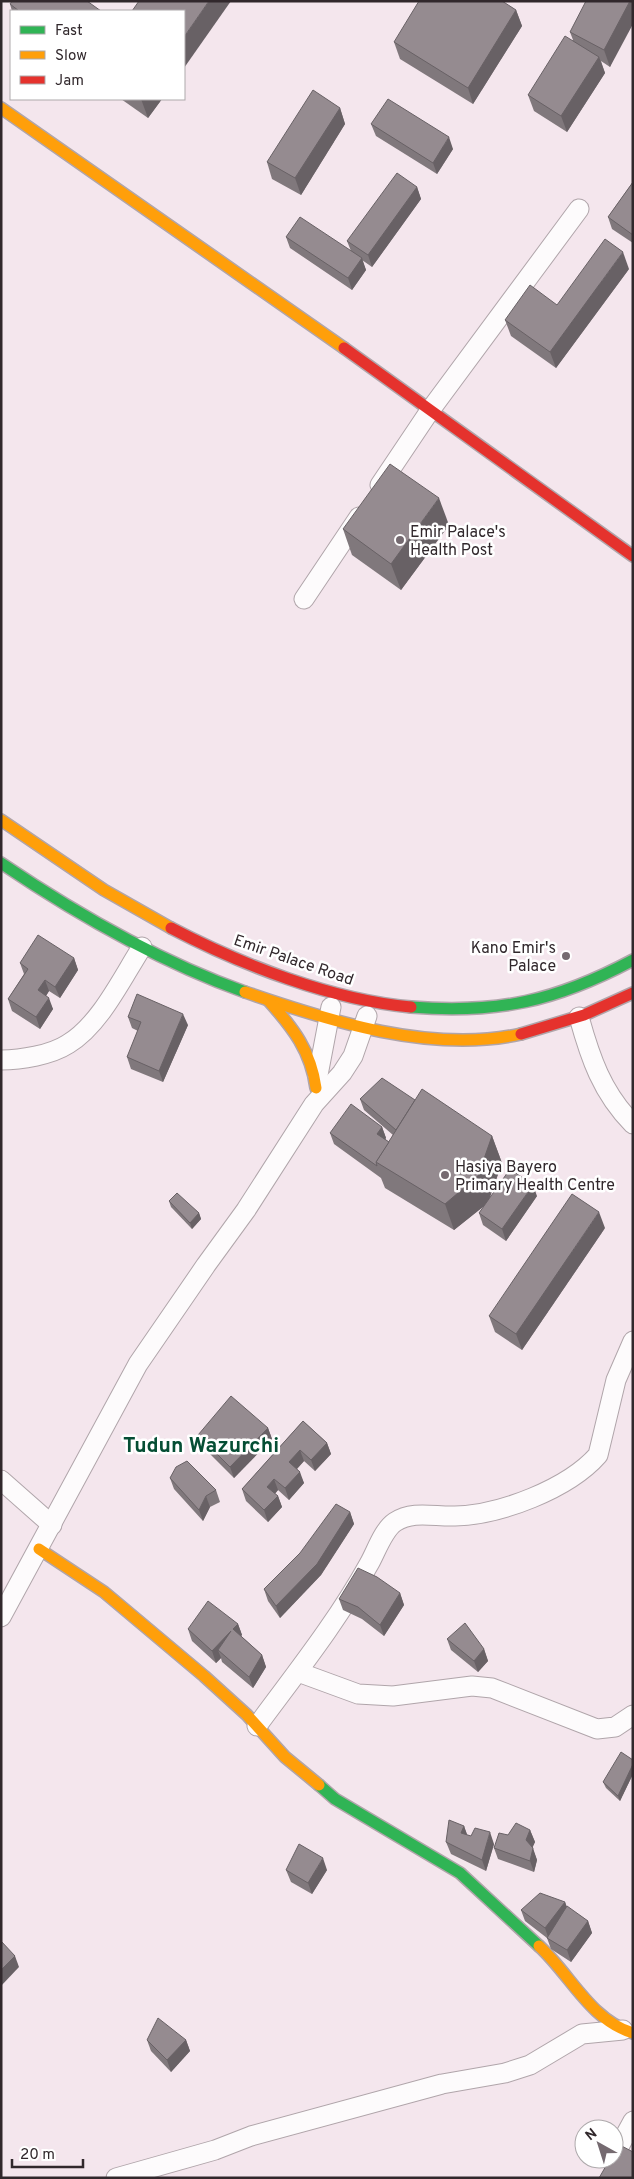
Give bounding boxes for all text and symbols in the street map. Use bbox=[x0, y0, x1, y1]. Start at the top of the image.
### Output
legend bbox=[10, 10, 185, 100]
text: Fast bbox=[55, 22, 83, 41]
text: Slow bbox=[55, 47, 87, 66]
text: Jam bbox=[55, 72, 84, 91]
place label: Emir Palace's Health Post bbox=[410, 523, 506, 561]
marker: Emir Palace's Health Post bbox=[394, 534, 406, 546]
street label: Emir Palace Road bbox=[231, 931, 356, 991]
place label: Kano Emir's Palace bbox=[471, 939, 556, 977]
marker: Kano Emir's Palace bbox=[560, 950, 572, 962]
place label: Hasiya Bayero Primary Health Centre bbox=[455, 1158, 615, 1196]
marker: Hasiya Bayero Primary Health Centre bbox=[439, 1169, 451, 1181]
district label: Tudun Wazurchi bbox=[123, 1433, 279, 1460]
north arrow bbox=[574, 2119, 624, 2169]
text: N bbox=[583, 2125, 601, 2145]
scale bar bbox=[12, 2136, 84, 2168]
text: 20 m bbox=[20, 2146, 55, 2165]

